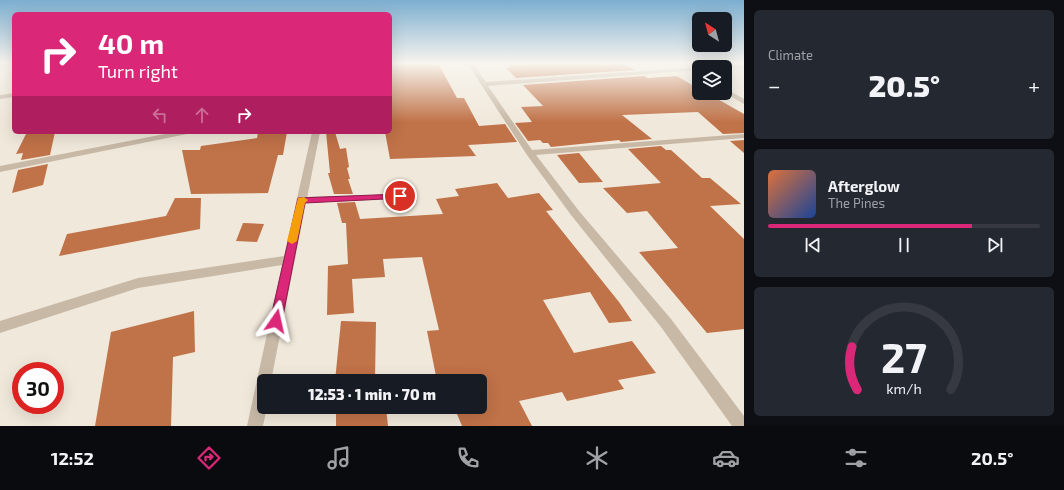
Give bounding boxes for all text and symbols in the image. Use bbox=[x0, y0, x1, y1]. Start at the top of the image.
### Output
north arrow bbox=[692, 12, 732, 52]
map controls bbox=[692, 12, 732, 100]
text: 40 m bbox=[98, 26, 164, 60]
icon: right bbox=[32, 28, 84, 80]
text: Climate bbox=[768, 47, 813, 63]
text: Turn right bbox=[98, 60, 178, 82]
button: layers bbox=[692, 60, 732, 100]
text: 20.5° bbox=[869, 67, 940, 103]
text: − bbox=[768, 72, 781, 98]
text: + bbox=[1028, 72, 1040, 98]
icon: left bbox=[149, 104, 171, 126]
icon: ahead bbox=[191, 104, 213, 126]
icon: right bbox=[233, 104, 255, 126]
text: Afterglow bbox=[828, 177, 900, 195]
pin bbox=[383, 179, 417, 213]
icon: arrive bbox=[389, 185, 411, 207]
text: The Pines bbox=[828, 195, 885, 211]
icon: previous bbox=[802, 234, 824, 256]
icon: pause bbox=[893, 234, 915, 256]
icon: next bbox=[984, 234, 1006, 256]
position arrow bbox=[255, 300, 297, 342]
text: 27 bbox=[881, 330, 927, 380]
speed limit sign: 30 bbox=[12, 362, 64, 414]
text: km/h bbox=[886, 379, 922, 396]
text: 12:53 · 1 min · 70 m bbox=[308, 385, 436, 403]
icon: directions bbox=[195, 444, 223, 472]
icon: music bbox=[325, 444, 353, 472]
icon: phone bbox=[454, 444, 482, 472]
icon: climate bbox=[583, 444, 611, 472]
icon: car bbox=[712, 444, 740, 472]
icon: filters bbox=[842, 444, 870, 472]
text: 12:52 bbox=[51, 447, 94, 469]
text: 20.5° bbox=[971, 447, 1013, 469]

